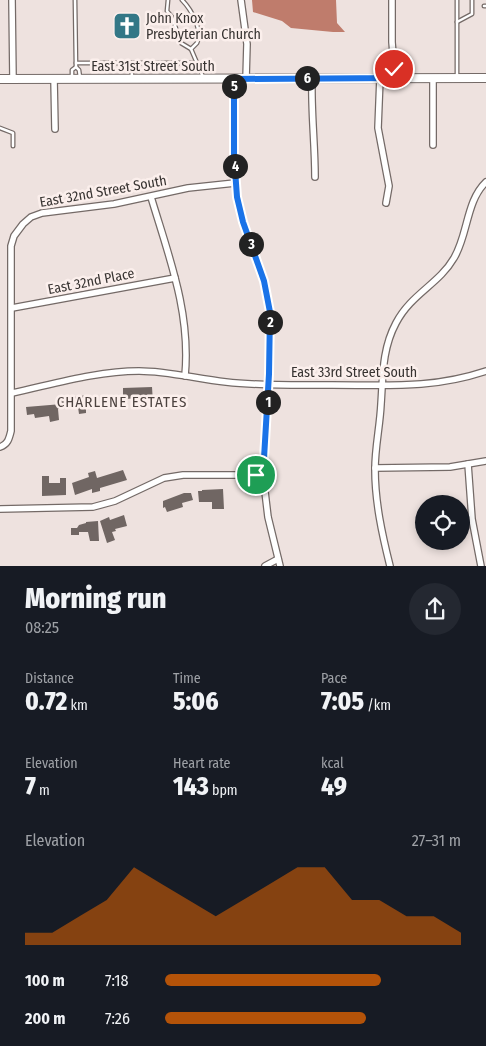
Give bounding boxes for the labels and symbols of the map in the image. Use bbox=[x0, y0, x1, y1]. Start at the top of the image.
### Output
place label: John Knox Presbyterian Church bbox=[146, 10, 261, 43]
church icon: John Knox Presbyterian Church bbox=[112, 11, 142, 41]
pin bbox=[373, 48, 415, 90]
street label: East 31st Street South bbox=[91, 58, 215, 75]
pin: 6 bbox=[294, 66, 320, 90]
pin: 5 bbox=[222, 74, 246, 98]
pin: 4 bbox=[222, 154, 248, 178]
street label: East 32nd Street South bbox=[38, 172, 168, 211]
pin: 3 bbox=[238, 232, 264, 256]
street label: East 32nd Place bbox=[46, 265, 136, 298]
pin: 2 bbox=[258, 310, 282, 334]
street label: East 33rd Street South bbox=[291, 364, 417, 381]
pin: 1 bbox=[256, 390, 280, 414]
district label: CHARLENE ESTATES bbox=[57, 393, 187, 411]
pin bbox=[235, 454, 277, 496]

